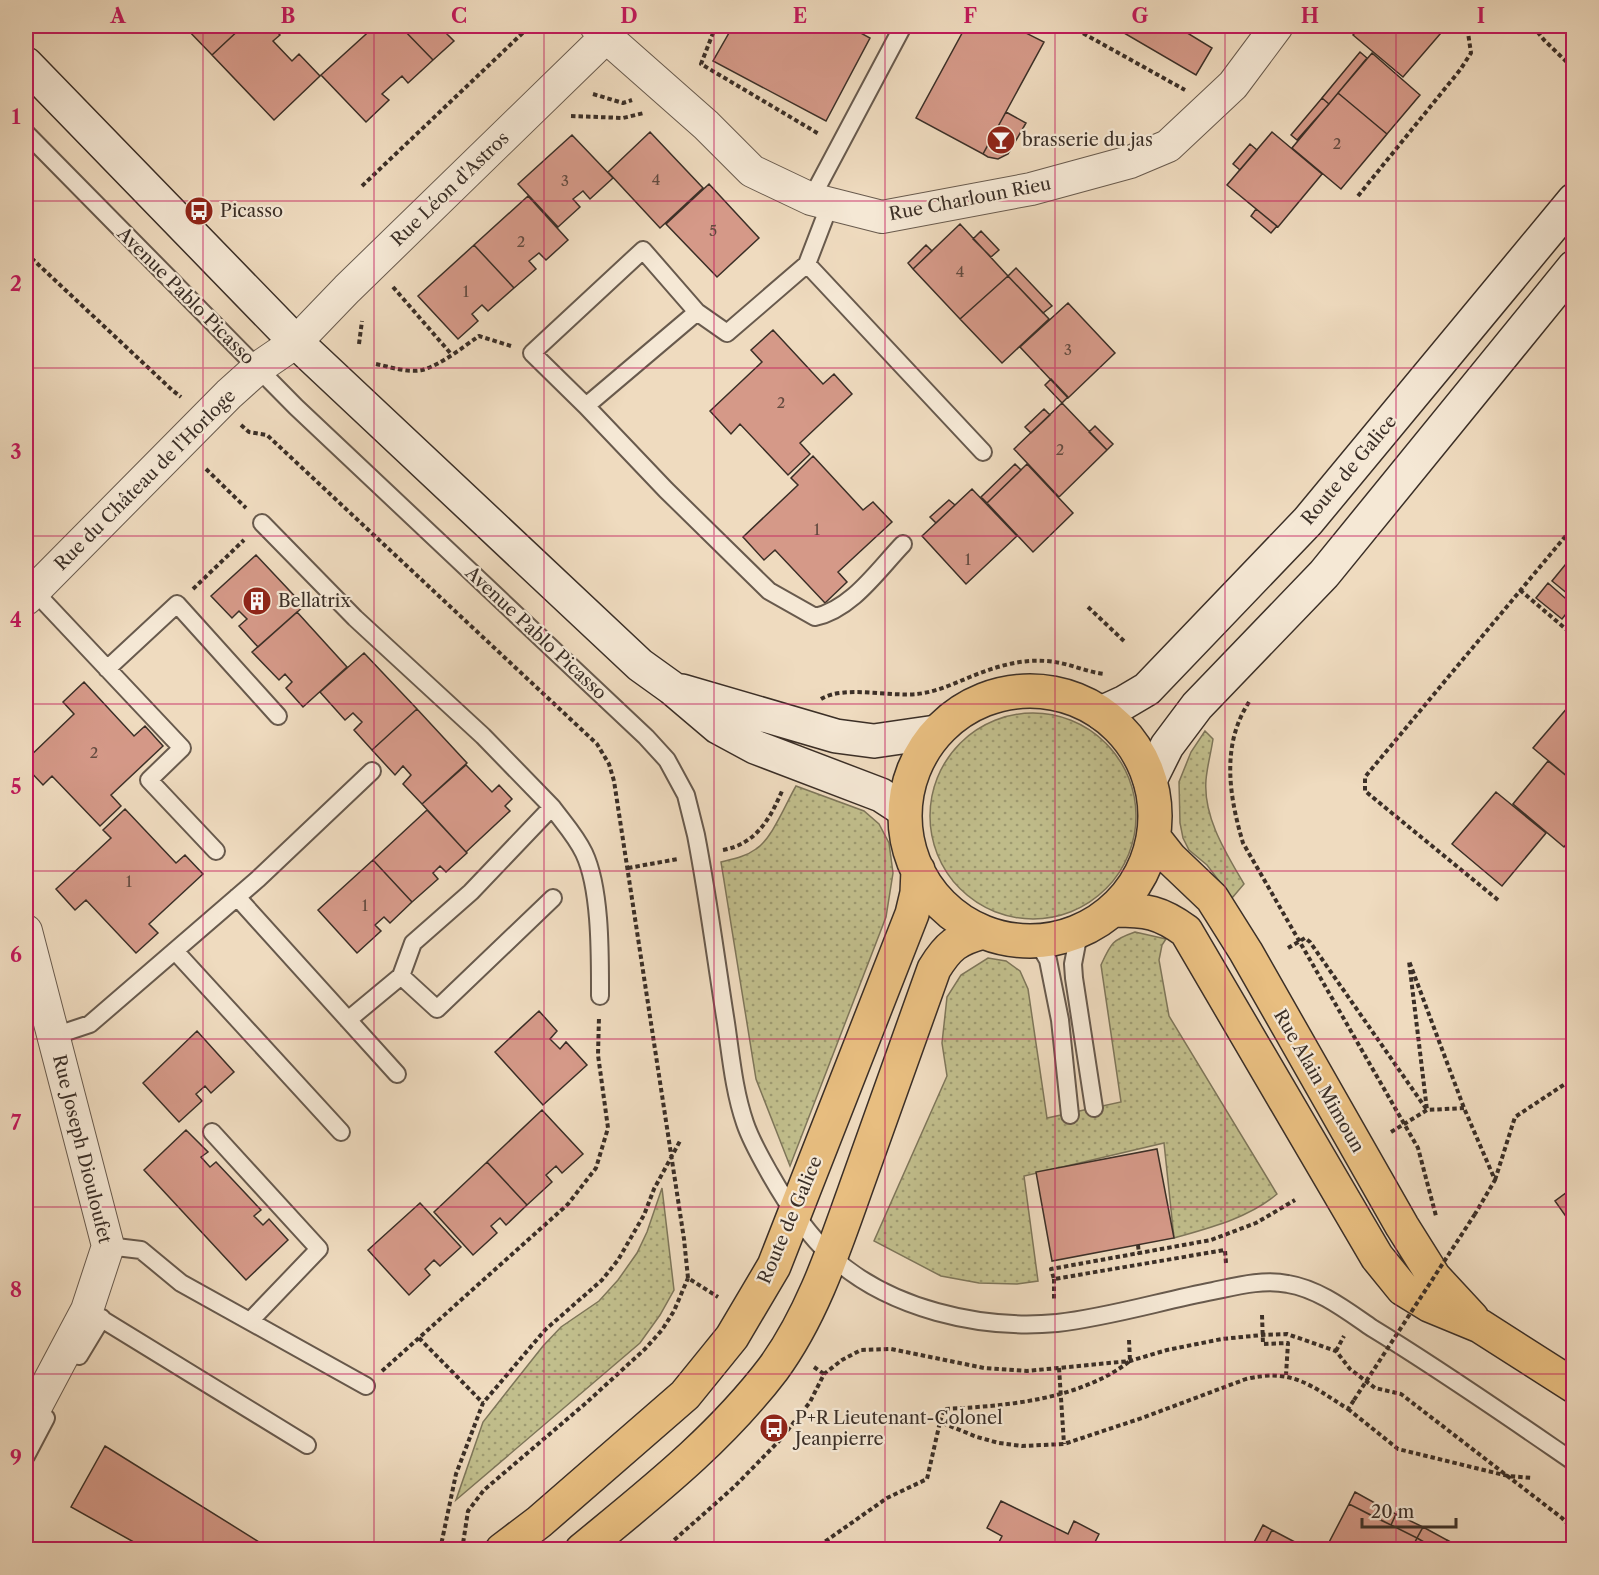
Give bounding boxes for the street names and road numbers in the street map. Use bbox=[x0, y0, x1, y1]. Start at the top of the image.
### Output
street label: Rue Léon d'Astros bbox=[386, 127, 514, 251]
street label: Rue Charloun Rieu bbox=[887, 172, 1053, 226]
street label: Avenue Pablo Picasso bbox=[112, 222, 259, 369]
street label: Rue du Château de l'Horloge bbox=[50, 385, 240, 575]
street label: Route de Galice bbox=[1297, 411, 1401, 529]
street label: Avenue Pablo Picasso bbox=[460, 561, 611, 704]
street label: Rue Alain Mimoun bbox=[1269, 1005, 1369, 1157]
street label: Rue Joseph Diouloufet bbox=[48, 1052, 116, 1246]
street label: Route de Galice bbox=[753, 1153, 827, 1287]

